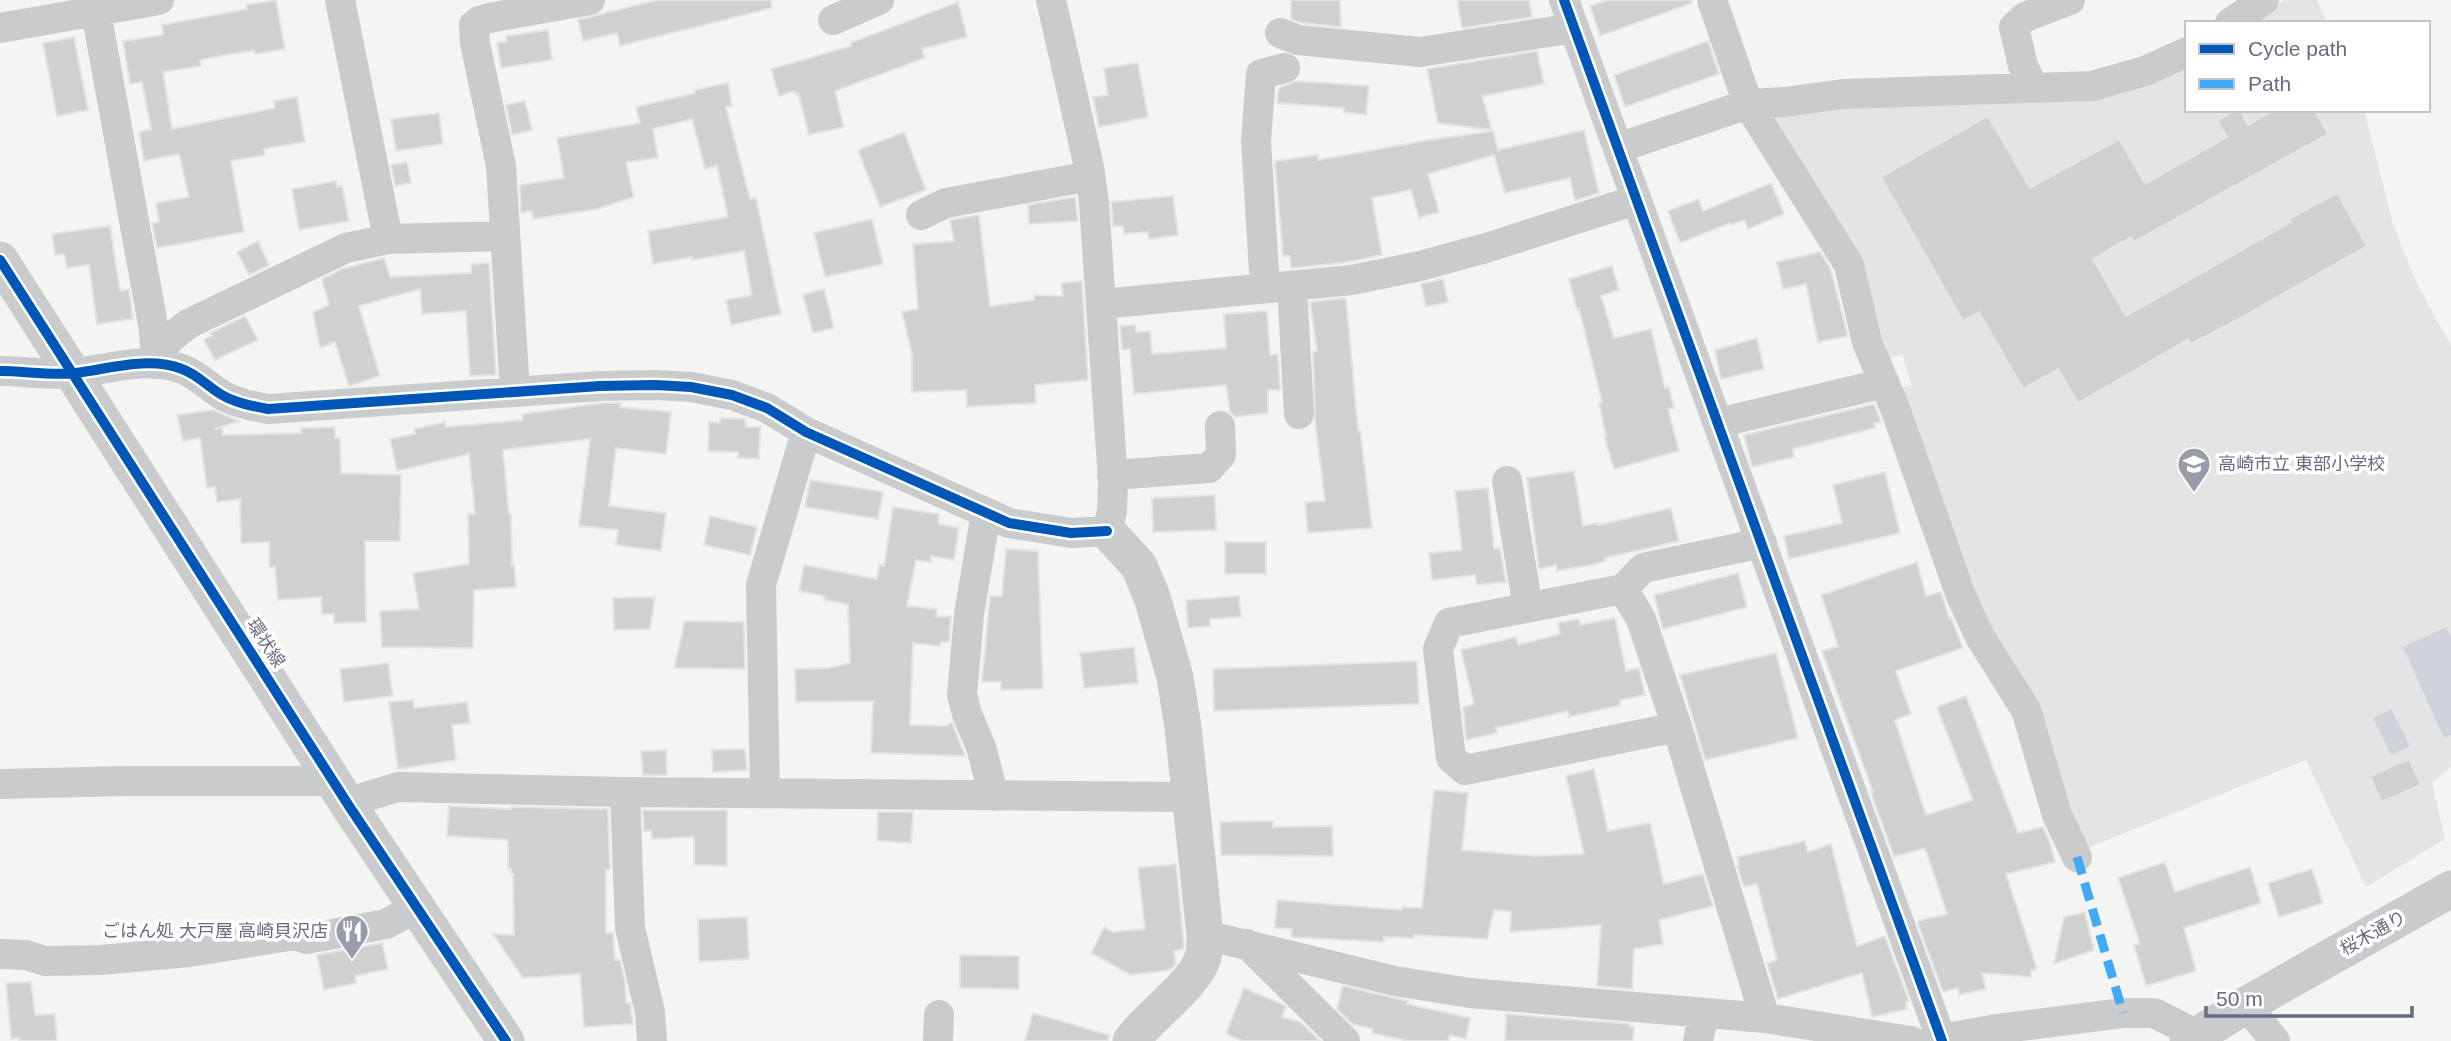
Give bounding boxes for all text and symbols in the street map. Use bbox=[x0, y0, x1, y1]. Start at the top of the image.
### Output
legend bbox=[2185, 21, 2430, 112]
text: Cycle path bbox=[2248, 37, 2347, 60]
text: Path bbox=[2248, 72, 2291, 95]
school or university icon: 高崎市立 東部小学校 bbox=[2175, 445, 2213, 494]
place label: 高崎市立 東部小学校 bbox=[2218, 454, 2385, 474]
street label: 環状線 bbox=[243, 615, 289, 671]
street label: 桜木通り bbox=[2337, 907, 2409, 959]
restaurant icon: ごはん処 大戸屋 高崎貝沢店 bbox=[333, 912, 371, 961]
place label: ごはん処 大戸屋 高崎貝沢店 bbox=[102, 921, 328, 941]
scale bar bbox=[2206, 974, 2412, 1018]
text: 50 m bbox=[2216, 987, 2263, 1010]

